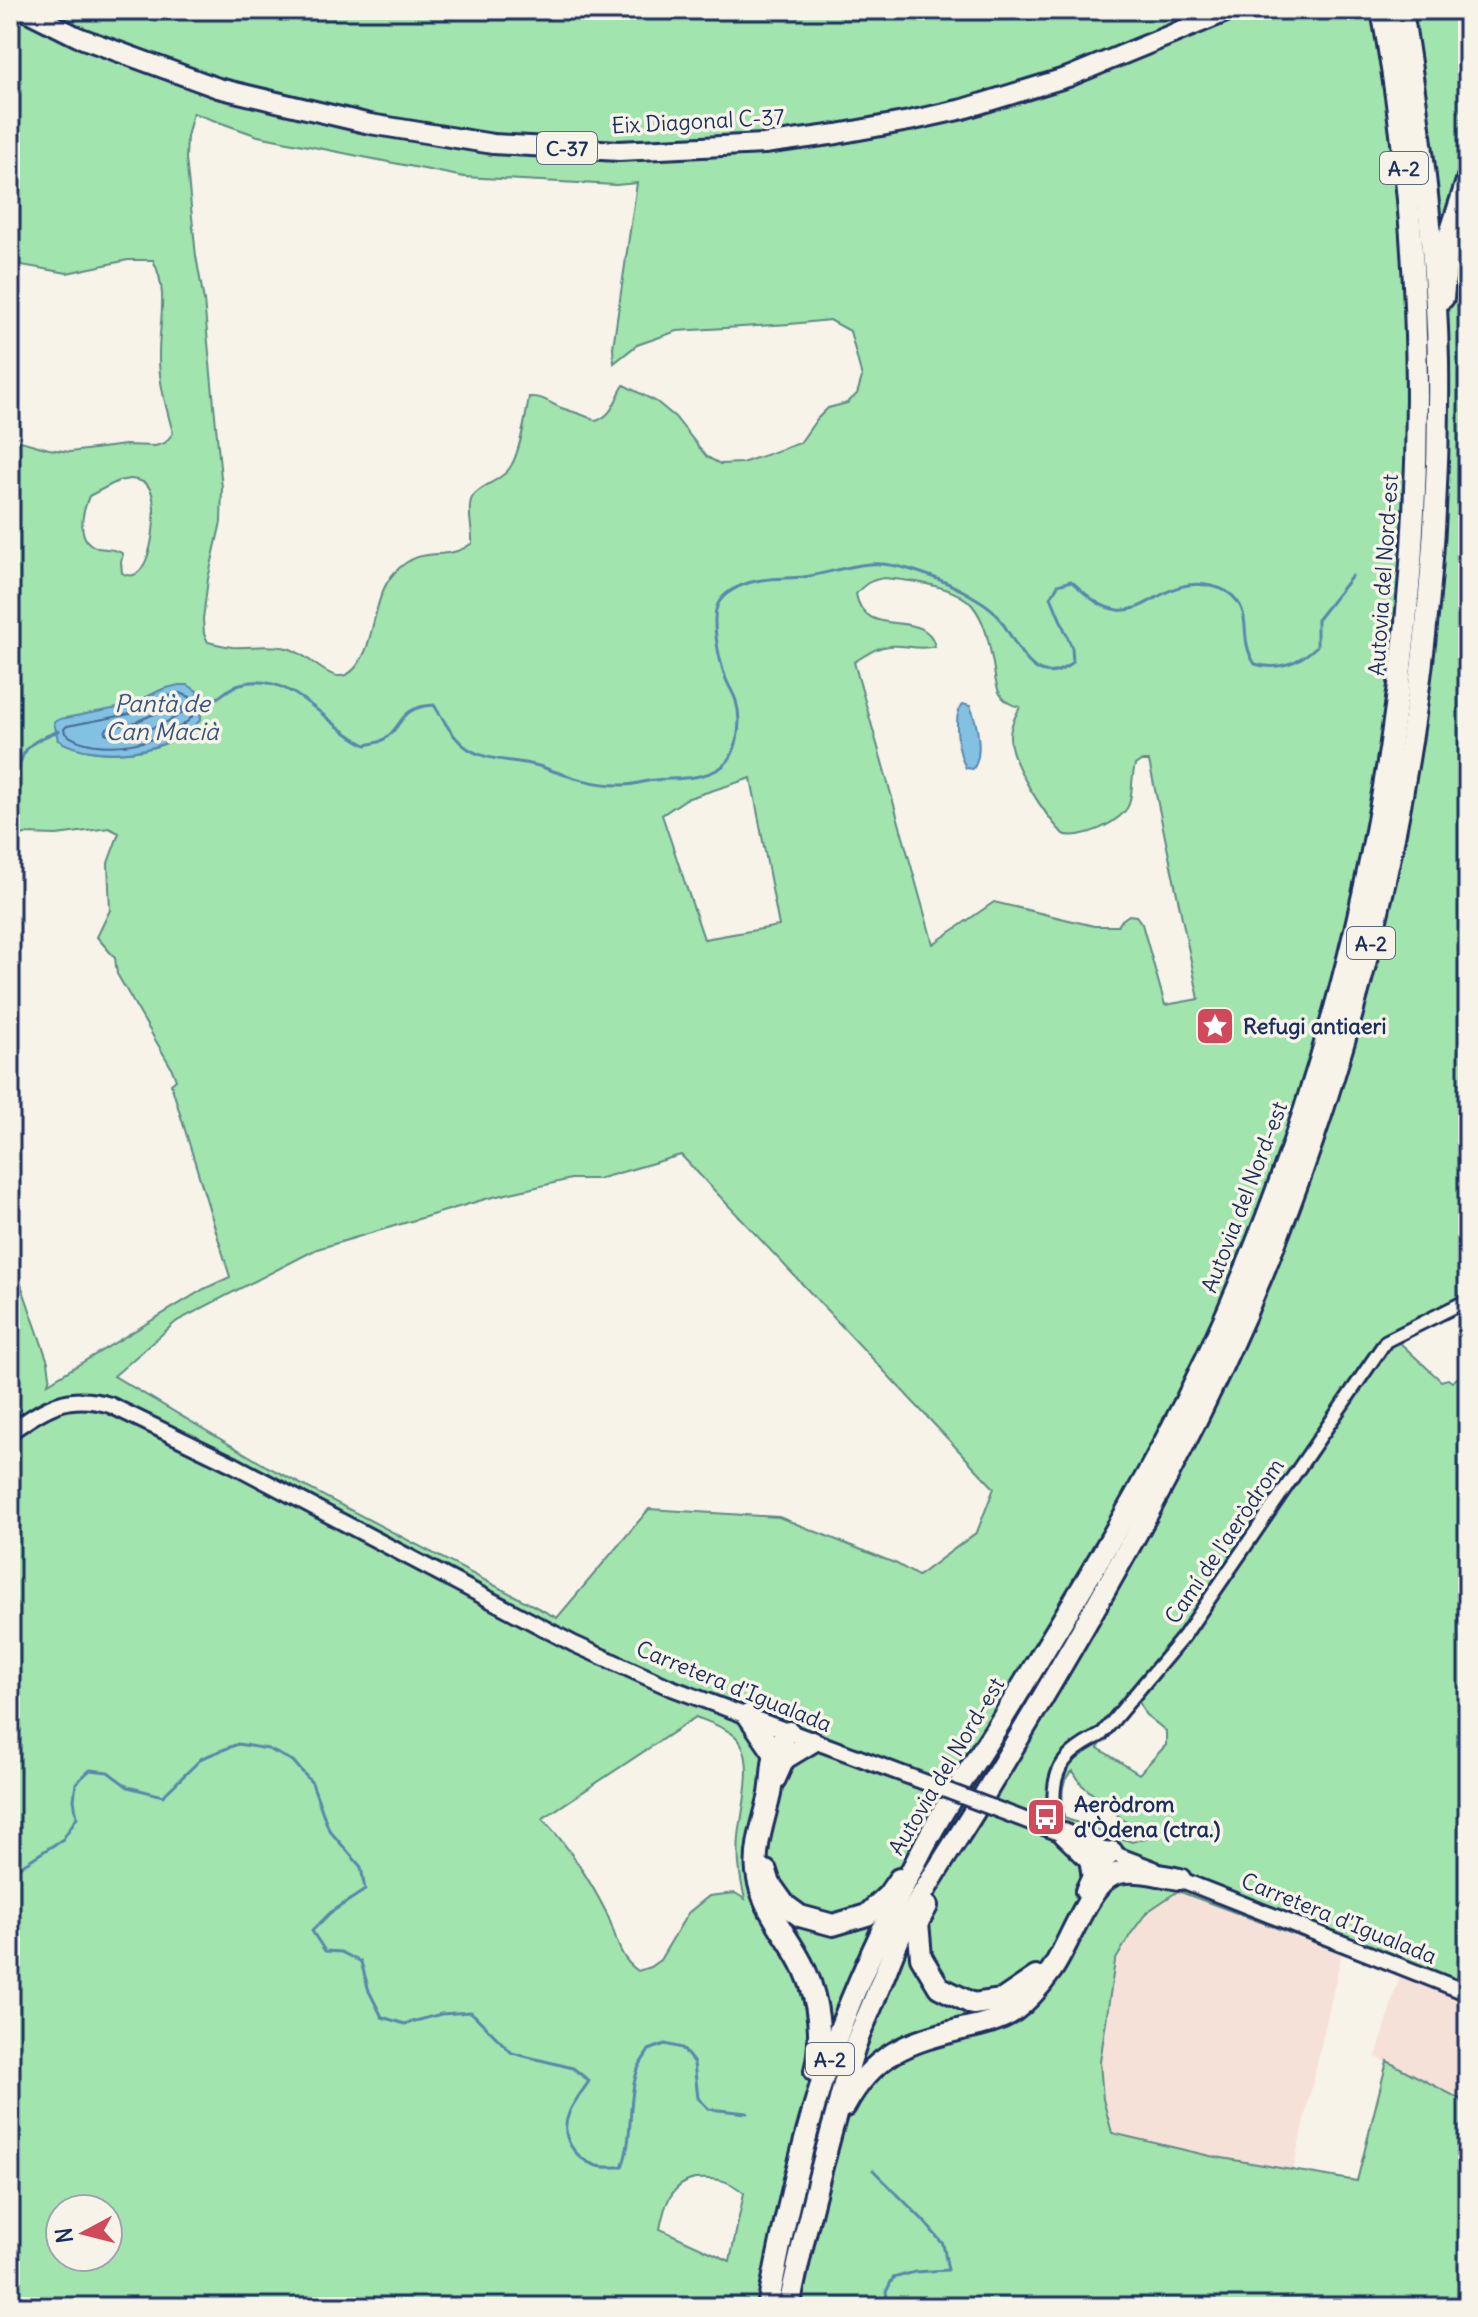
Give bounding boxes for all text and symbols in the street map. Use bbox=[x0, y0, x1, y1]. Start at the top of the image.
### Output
street label: Eix Diagonal C-37 bbox=[611, 102, 785, 140]
road number: C-37 bbox=[537, 132, 597, 164]
road number: A-2 bbox=[1380, 152, 1428, 184]
street label: Autovia del Nord-est bbox=[1362, 473, 1404, 677]
water label: Pantà de Can Macià bbox=[105, 688, 220, 746]
road number: A-2 bbox=[1347, 927, 1395, 959]
place icon: Refugi antiaeri bbox=[1194, 1005, 1236, 1047]
place label: Refugi antiaeri bbox=[1243, 1012, 1386, 1040]
street label: Autovia del Nord-est bbox=[1195, 1097, 1293, 1297]
street label: Camí de l'aeròdrom bbox=[1158, 1453, 1290, 1629]
street label: Carretera d'Igualada bbox=[632, 1634, 836, 1738]
street label: Autovia del Nord-est bbox=[882, 1672, 1010, 1860]
place label: Aeròdrom d'Òdena (ctra.) bbox=[1074, 1790, 1221, 1843]
bus stop icon: Aeròdrom d'Òdena (ctra.) bbox=[1025, 1796, 1067, 1838]
street label: Carretera d'Igualada bbox=[1237, 1866, 1441, 1970]
road number: A-2 bbox=[806, 2043, 854, 2075]
north arrow bbox=[44, 2193, 124, 2273]
text: N bbox=[49, 2226, 79, 2245]

